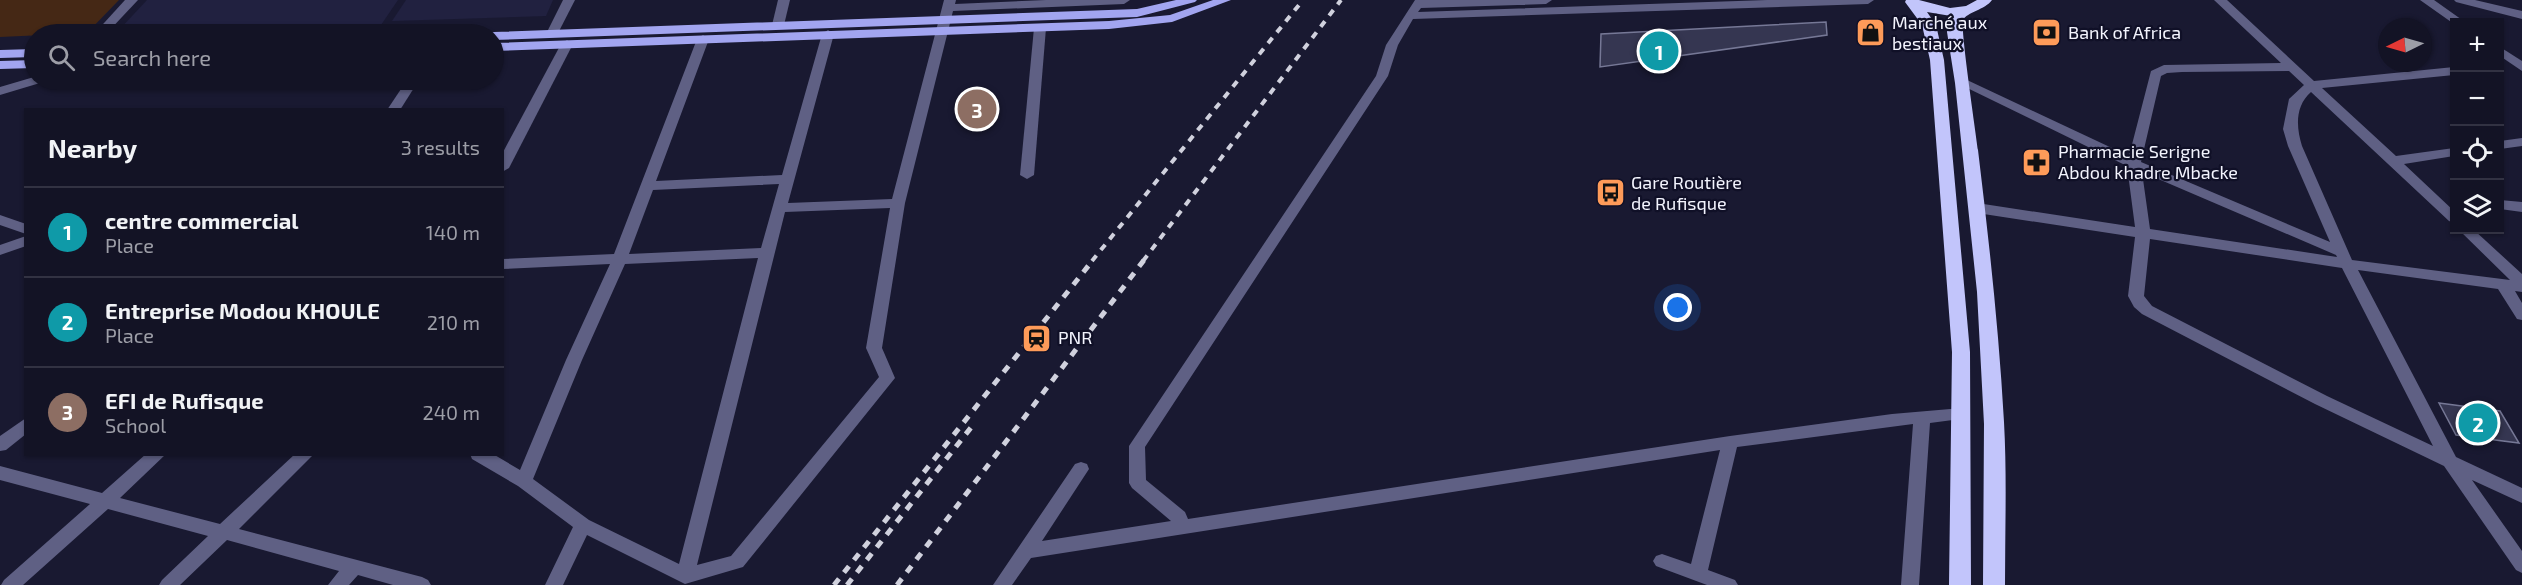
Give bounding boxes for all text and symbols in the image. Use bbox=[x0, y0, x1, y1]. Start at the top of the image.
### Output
place label: Marché aux bestiaux bbox=[1892, 11, 1988, 54]
shop icon: Marché aux bestiaux bbox=[1855, 17, 1887, 49]
bank icon: Bank of Africa bbox=[2031, 17, 2063, 49]
north arrow bbox=[2378, 18, 2432, 72]
map controls bbox=[2450, 18, 2504, 234]
button: + bbox=[2450, 18, 2504, 72]
place label: Bank of Africa bbox=[2068, 21, 2181, 43]
search box bbox=[24, 24, 504, 90]
pin: 1 bbox=[1640, 28, 1678, 74]
icon: search bbox=[45, 41, 78, 74]
text: Search here bbox=[93, 44, 211, 70]
button: − bbox=[2450, 72, 2504, 126]
pin: 3 bbox=[958, 86, 996, 132]
button: locate bbox=[2450, 126, 2504, 180]
text: Nearby bbox=[48, 132, 137, 163]
text: 3 results bbox=[401, 135, 480, 159]
place label: Pharmacie Serigne Abdou khadre Mbacke bbox=[2058, 140, 2238, 183]
pharmacy icon: Pharmacie Serigne Abdou khadre Mbacke bbox=[2021, 146, 2053, 178]
place label: Gare Routière de Rufisque bbox=[1631, 171, 1742, 214]
bus stop icon: Gare Routière de Rufisque bbox=[1594, 177, 1626, 209]
button: layers bbox=[2450, 180, 2504, 234]
text: centre commercial bbox=[105, 207, 299, 233]
text: 1 bbox=[63, 220, 72, 244]
text: 140 m bbox=[426, 220, 480, 244]
text: Place bbox=[105, 233, 154, 257]
your location bbox=[1663, 293, 1692, 322]
text: Entreprise Modou KHOULE bbox=[105, 297, 380, 323]
text: 2 bbox=[62, 310, 73, 334]
text: 210 m bbox=[427, 310, 480, 334]
station icon: PNR bbox=[1021, 322, 1053, 354]
text: Place bbox=[105, 323, 154, 347]
place label: PNR bbox=[1058, 326, 1092, 348]
text: EFI de Rufisque bbox=[105, 387, 264, 413]
text: 3 bbox=[62, 400, 73, 424]
text: 240 m bbox=[422, 400, 480, 424]
pin: 2 bbox=[2458, 400, 2498, 446]
text: School bbox=[105, 413, 166, 437]

